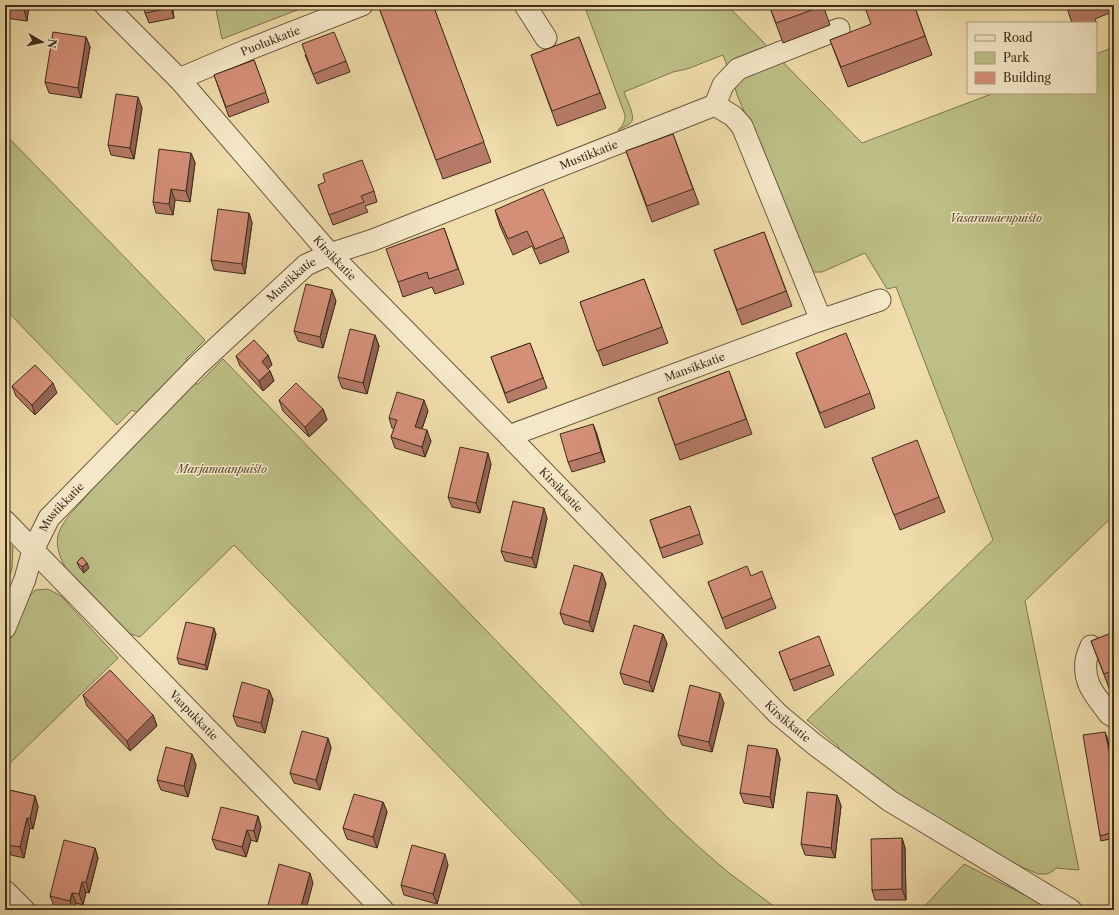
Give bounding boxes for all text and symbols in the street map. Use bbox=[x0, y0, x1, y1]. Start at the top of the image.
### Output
north arrow bbox=[22, 22, 62, 62]
legend bbox=[967, 22, 1097, 94]
street label: Puolukkatie bbox=[239, 23, 302, 59]
text: Road bbox=[1003, 30, 1033, 45]
text: N bbox=[44, 38, 60, 50]
text: Park bbox=[1003, 50, 1030, 65]
text: Building bbox=[1003, 70, 1051, 85]
street label: Mustikkatie bbox=[558, 137, 620, 173]
park label: Vasaramäenpuisto bbox=[950, 211, 1042, 225]
street label: Kirsikkatie bbox=[310, 233, 359, 283]
street label: Mustikkatie bbox=[264, 254, 318, 305]
street label: Mansikkatie bbox=[662, 349, 727, 385]
park label: Marjamaanpuisto bbox=[175, 462, 267, 476]
street label: Kirsikkatie bbox=[536, 465, 586, 515]
street label: Mustikkatie bbox=[36, 479, 87, 534]
street label: Vaapukkatie bbox=[166, 687, 221, 743]
street label: Kirsikkatie bbox=[762, 698, 813, 745]

